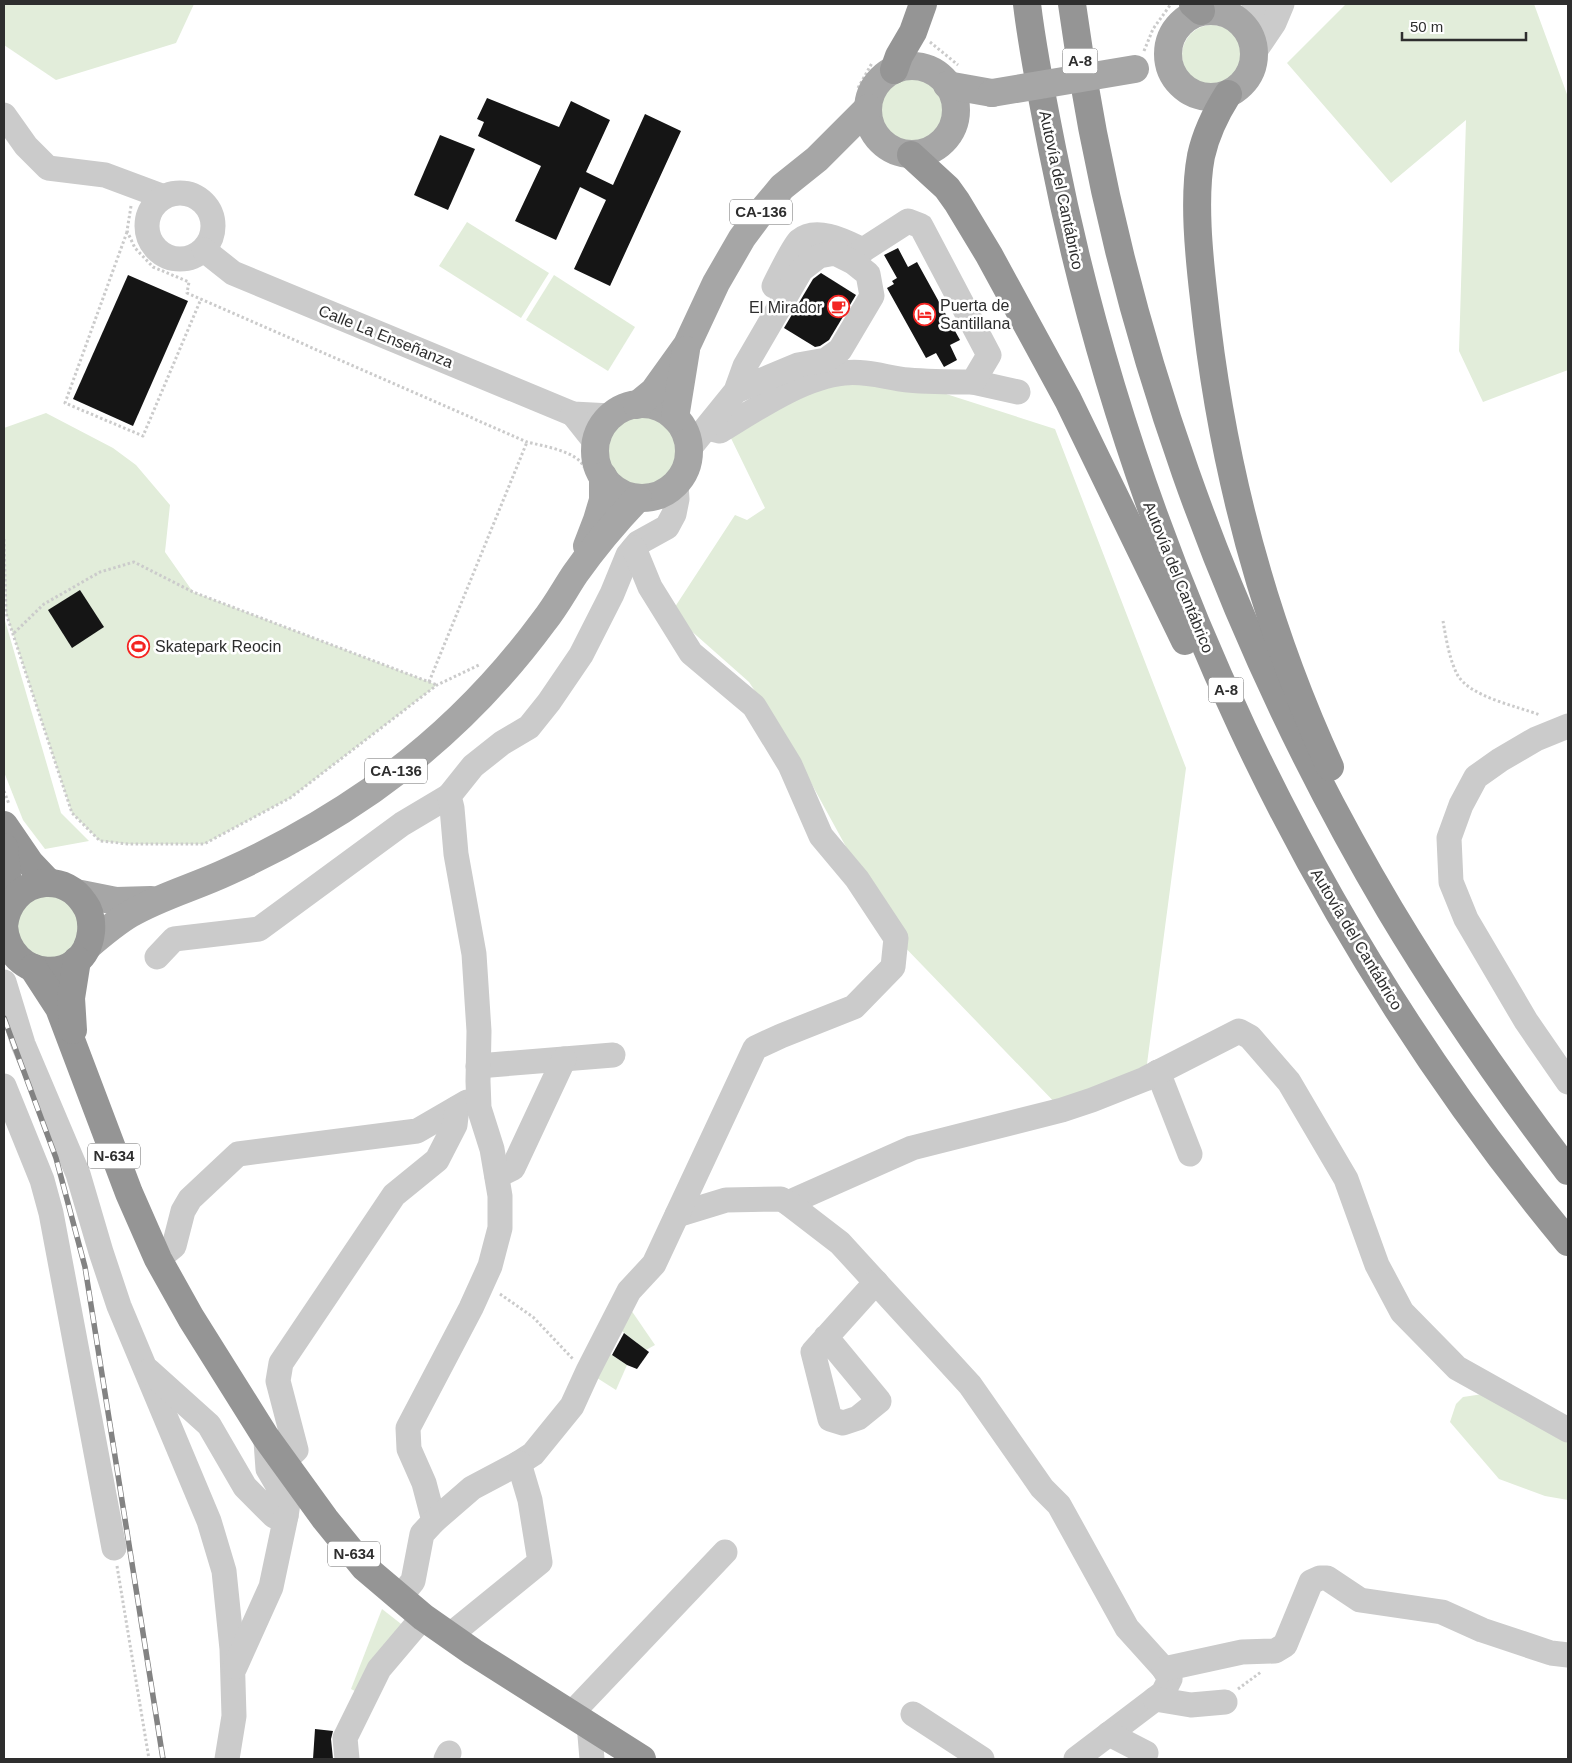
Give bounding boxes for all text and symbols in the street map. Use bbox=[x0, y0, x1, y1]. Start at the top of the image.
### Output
scale bar bbox=[1402, 10, 1526, 42]
text: 50 m bbox=[1410, 18, 1443, 35]
road number: A-8 bbox=[1062, 48, 1098, 74]
street label: Autovía del Cantábrico bbox=[1036, 109, 1087, 271]
road number: CA-136 bbox=[730, 200, 792, 224]
cafe icon: El Mirador bbox=[826, 295, 850, 319]
place label: Puerta de Santillana bbox=[940, 297, 1010, 332]
place label: El Mirador bbox=[749, 299, 823, 316]
street label: Calle La Enseñanza bbox=[316, 302, 455, 371]
hotel icon: Puerta de Santillana bbox=[912, 302, 936, 326]
street label: Autovía del Cantábrico bbox=[1140, 499, 1217, 656]
sports icon: Skatepark Reocin bbox=[127, 634, 151, 658]
place label: Skatepark Reocin bbox=[155, 638, 281, 655]
road number: A-8 bbox=[1208, 678, 1244, 702]
road number: CA-136 bbox=[365, 758, 427, 784]
street label: Autovía del Cantábrico bbox=[1308, 866, 1406, 1013]
road number: N-634 bbox=[88, 1144, 140, 1168]
road number: N-634 bbox=[328, 1542, 380, 1566]

